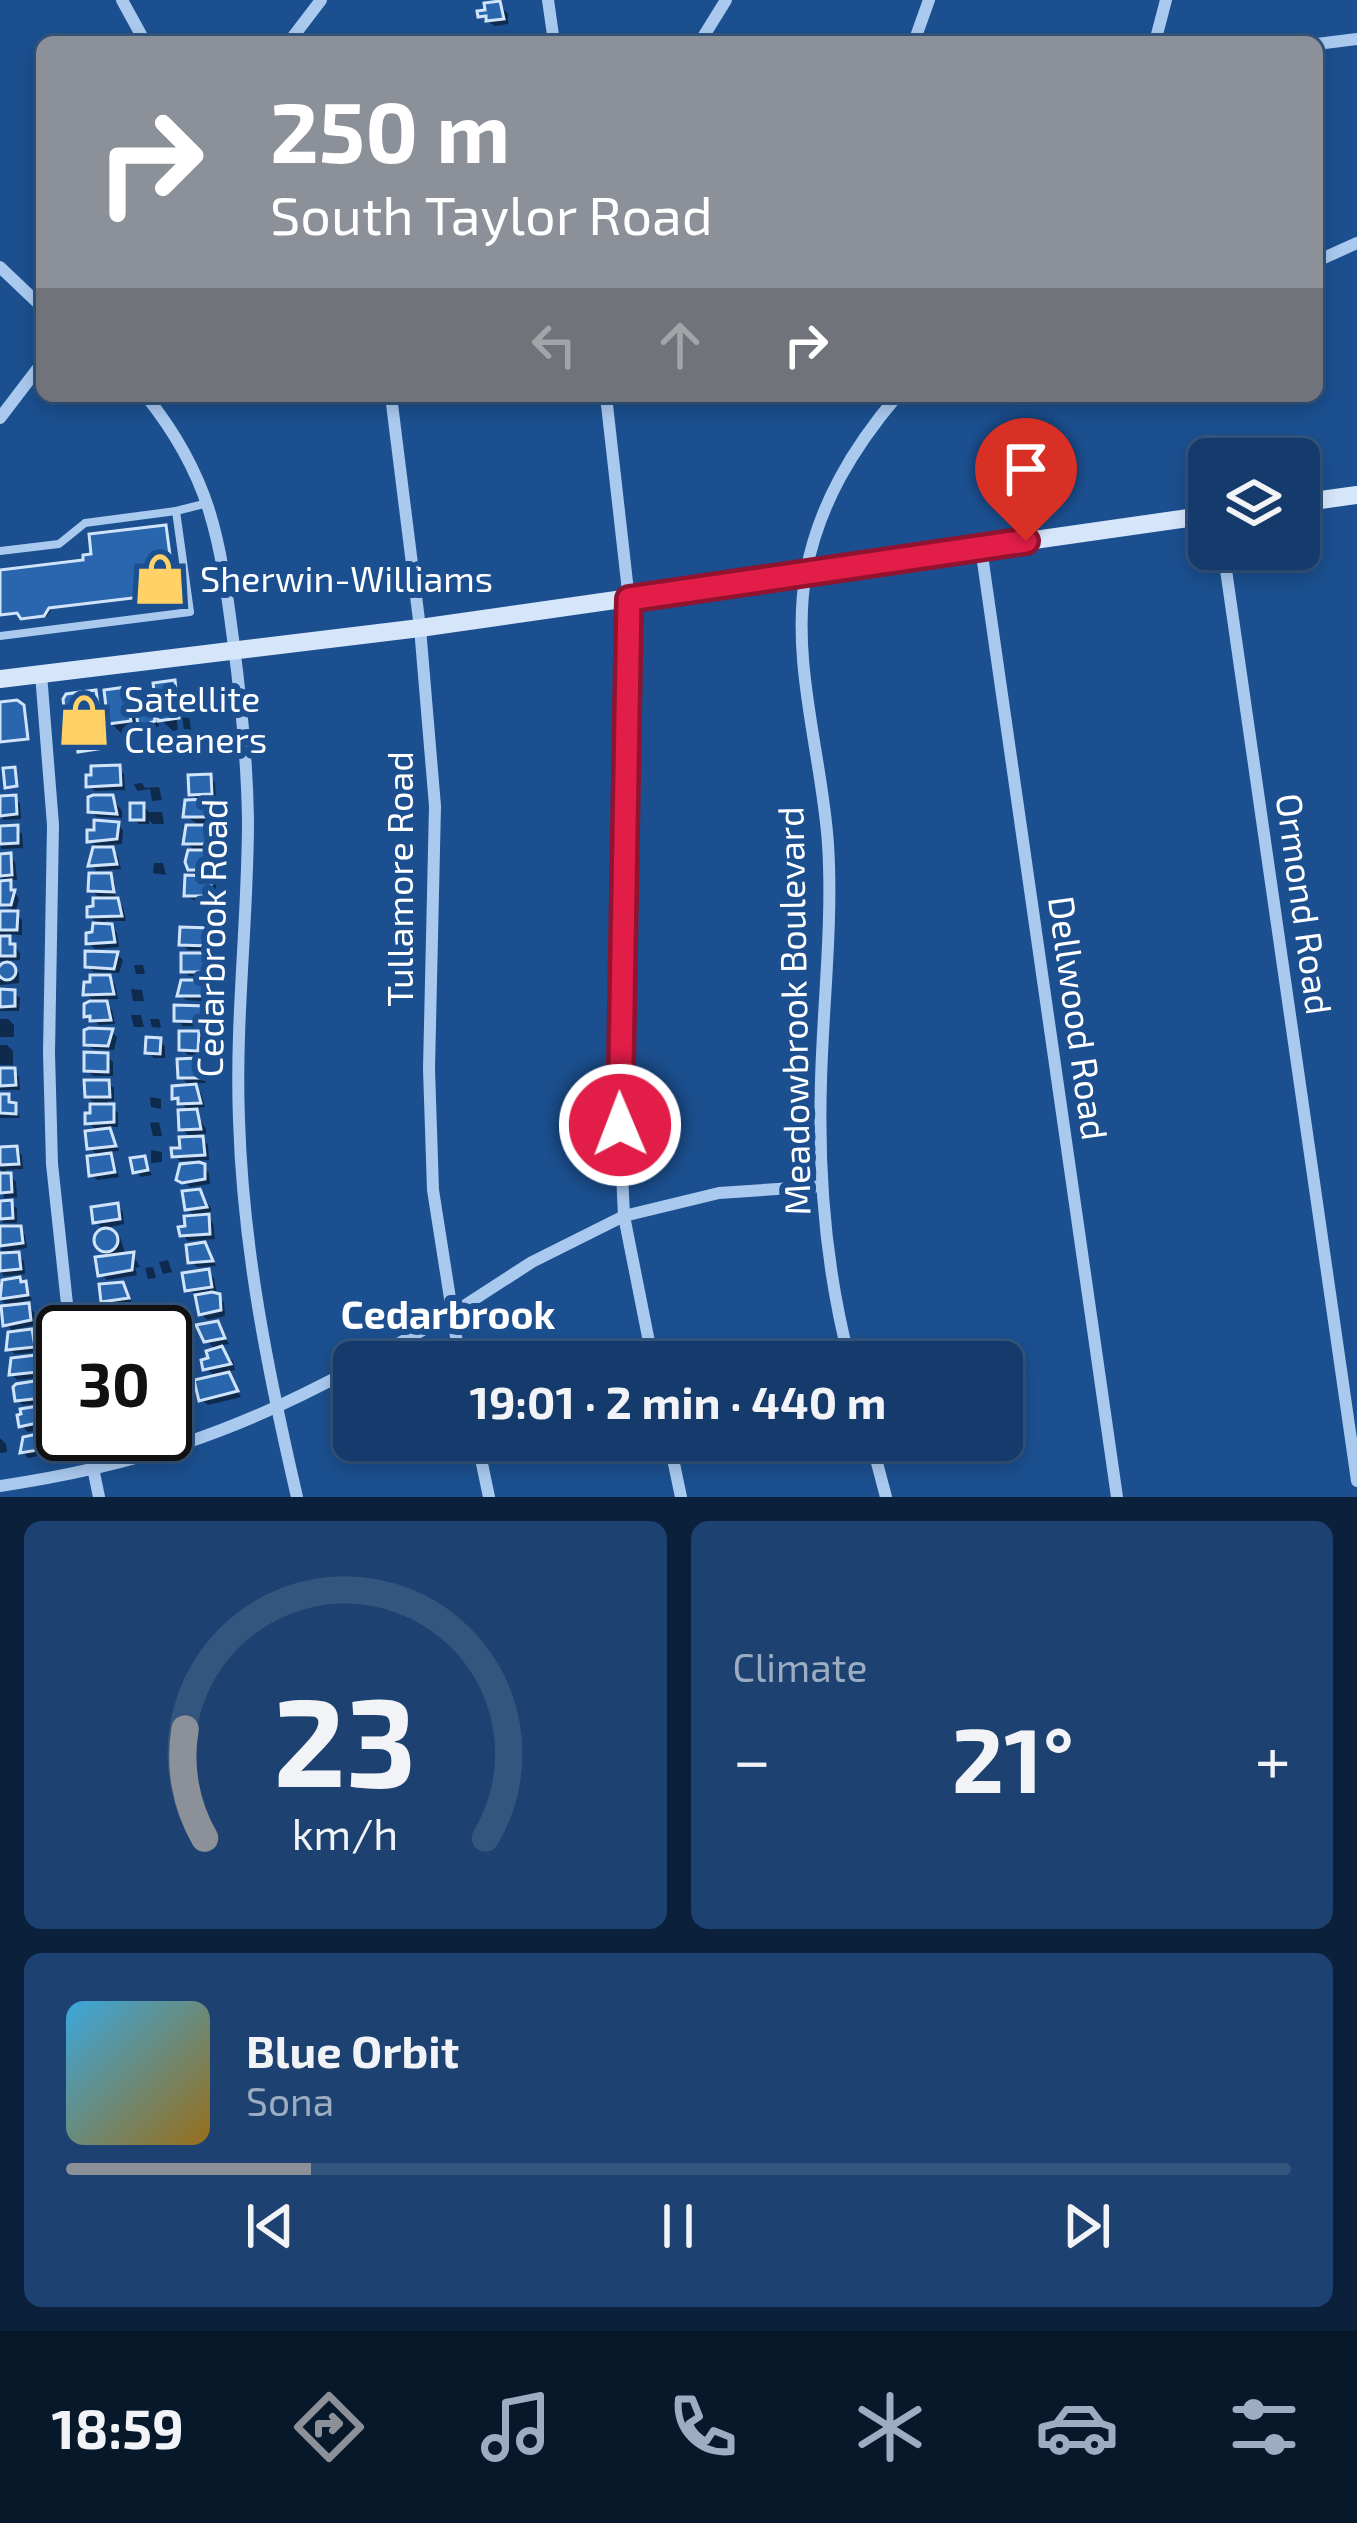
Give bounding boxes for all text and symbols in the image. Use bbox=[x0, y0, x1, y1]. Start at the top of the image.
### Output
text: 250 m bbox=[270, 79, 510, 180]
icon: right bbox=[72, 84, 228, 240]
text: South Taylor Road bbox=[270, 181, 713, 246]
icon: left bbox=[521, 312, 587, 378]
icon: ahead bbox=[647, 312, 713, 378]
icon: right bbox=[773, 312, 839, 378]
pin bbox=[975, 418, 1077, 541]
icon: arrive bbox=[993, 436, 1059, 502]
map controls bbox=[1188, 438, 1320, 570]
button: layers bbox=[1188, 438, 1320, 570]
shop icon: Sherwin-Williams bbox=[131, 550, 189, 608]
place label: Sherwin-Williams bbox=[200, 556, 493, 599]
place label: Satellite Cleaners bbox=[124, 676, 267, 760]
shop icon: Satellite Cleaners bbox=[55, 691, 113, 749]
street label: Tullamore Road bbox=[377, 751, 420, 1007]
street label: Ormond Road bbox=[1269, 790, 1342, 1017]
street label: Cedarbrook Road bbox=[187, 798, 234, 1078]
street label: Meadowbrook Boulevard bbox=[767, 806, 818, 1216]
street label: Dellwood Road bbox=[1041, 893, 1118, 1143]
position arrow bbox=[557, 1062, 683, 1188]
district label: Cedarbrook bbox=[341, 1290, 555, 1337]
speed limit sign: 30 bbox=[36, 1305, 192, 1461]
text: 19:01 · 2 min · 440 m bbox=[470, 1374, 886, 1428]
text: Climate bbox=[733, 1643, 867, 1690]
text: 23 bbox=[274, 1662, 417, 1812]
text: 21° bbox=[952, 1703, 1074, 1811]
text: − bbox=[733, 1718, 771, 1797]
text: + bbox=[1255, 1718, 1291, 1797]
text: km/h bbox=[292, 1807, 398, 1859]
text: Blue Orbit bbox=[246, 2023, 459, 2077]
text: Sona bbox=[246, 2077, 334, 2124]
icon: previous bbox=[237, 2193, 303, 2259]
icon: pause bbox=[645, 2193, 711, 2259]
icon: next bbox=[1054, 2193, 1120, 2259]
icon: directions bbox=[287, 2385, 371, 2469]
icon: music bbox=[474, 2385, 558, 2469]
icon: phone bbox=[661, 2385, 745, 2469]
icon: climate bbox=[848, 2385, 932, 2469]
icon: car bbox=[1035, 2385, 1119, 2469]
icon: filters bbox=[1222, 2385, 1306, 2469]
text: 18:59 bbox=[51, 2395, 184, 2460]

